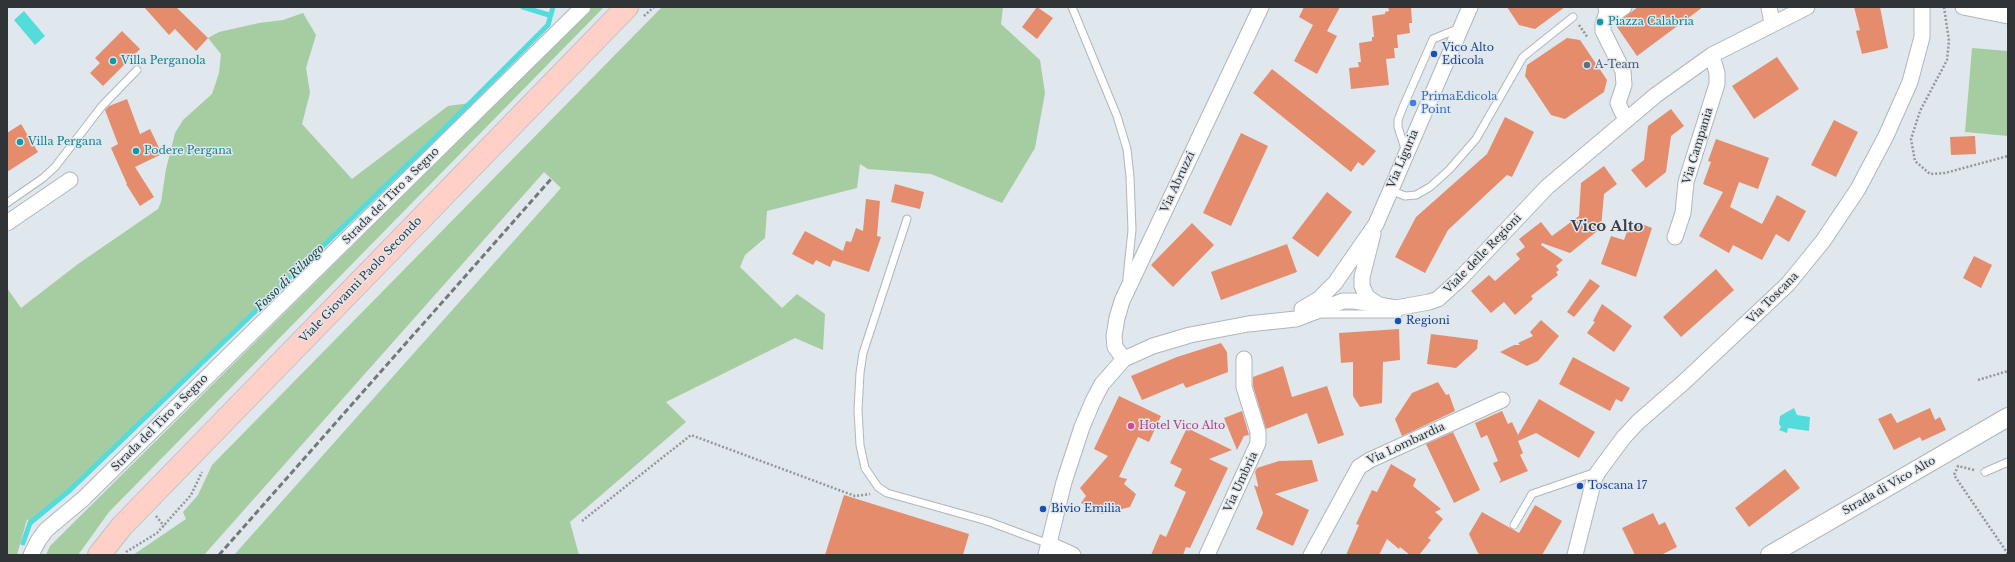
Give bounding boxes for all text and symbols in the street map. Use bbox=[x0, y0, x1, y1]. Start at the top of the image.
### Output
place label: Piazza Calabria bbox=[1608, 15, 1694, 29]
marker: Piazza Calabria bbox=[1595, 17, 1605, 27]
place label: Vico Alto Edicola bbox=[1442, 41, 1494, 67]
marker: Vico Alto Edicola bbox=[1429, 49, 1439, 59]
place label: Villa Perganola bbox=[121, 54, 206, 68]
marker: Villa Perganola bbox=[108, 56, 118, 66]
place label: A-Team bbox=[1595, 58, 1639, 72]
marker: A-Team bbox=[1582, 60, 1592, 70]
place label: PrimaEdicola Point bbox=[1421, 90, 1497, 116]
marker: PrimaEdicola Point bbox=[1408, 98, 1418, 108]
street label: Via Campania bbox=[1680, 106, 1716, 186]
street label: Via Liguria bbox=[1385, 128, 1421, 190]
place label: Villa Pergana bbox=[28, 135, 102, 149]
marker: Villa Pergana bbox=[15, 137, 25, 147]
place label: Podere Pergana bbox=[144, 144, 232, 158]
street label: Strada del Tiro a Segno bbox=[340, 145, 442, 247]
marker: Podere Pergana bbox=[131, 146, 141, 156]
street label: Via Abruzzi bbox=[1158, 149, 1198, 215]
street label: Viale delle Regioni bbox=[1442, 211, 1524, 297]
street label: Viale Giovanni Paolo Secondo bbox=[297, 214, 425, 346]
district label: Vico Alto bbox=[1571, 218, 1643, 236]
water label: Fosso di Riluogo bbox=[252, 241, 328, 315]
street label: Via Toscana bbox=[1745, 270, 1801, 326]
place label: Regioni bbox=[1406, 314, 1450, 328]
marker: Regioni bbox=[1393, 316, 1403, 326]
street label: Strada del Tiro a Segno bbox=[109, 372, 211, 474]
place label: Hotel Vico Alto bbox=[1139, 419, 1225, 433]
street label: Via Lombardia bbox=[1365, 420, 1447, 468]
marker: Hotel Vico Alto bbox=[1126, 421, 1136, 431]
street label: Via Umbria bbox=[1221, 450, 1261, 514]
street label: Strada di Vico Alto bbox=[1840, 454, 1938, 518]
place label: Toscana 17 bbox=[1588, 479, 1647, 493]
marker: Toscana 17 bbox=[1575, 481, 1585, 491]
place label: Bivio Emilia bbox=[1051, 502, 1121, 516]
marker: Bivio Emilia bbox=[1038, 504, 1048, 514]

